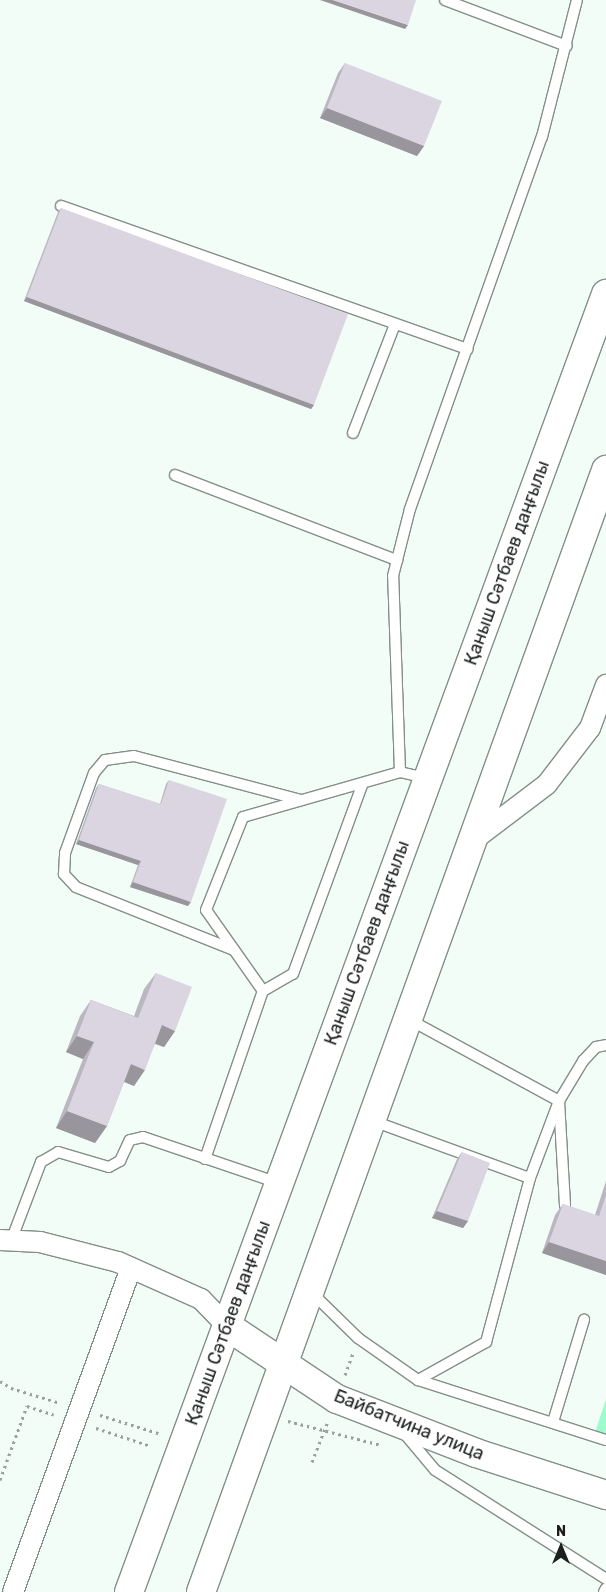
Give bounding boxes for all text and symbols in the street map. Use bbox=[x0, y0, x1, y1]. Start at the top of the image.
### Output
street label: Қаныш Сәтбаев даңғылы bbox=[460, 458, 554, 668]
street label: Қаныш Сәтбаев даңғылы bbox=[320, 838, 414, 1048]
street label: Қаныш Сәтбаев даңғылы bbox=[181, 1218, 275, 1428]
street label: Байбатчина улица bbox=[331, 1385, 487, 1465]
north arrow bbox=[536, 1522, 586, 1572]
text: N bbox=[556, 1523, 566, 1540]

